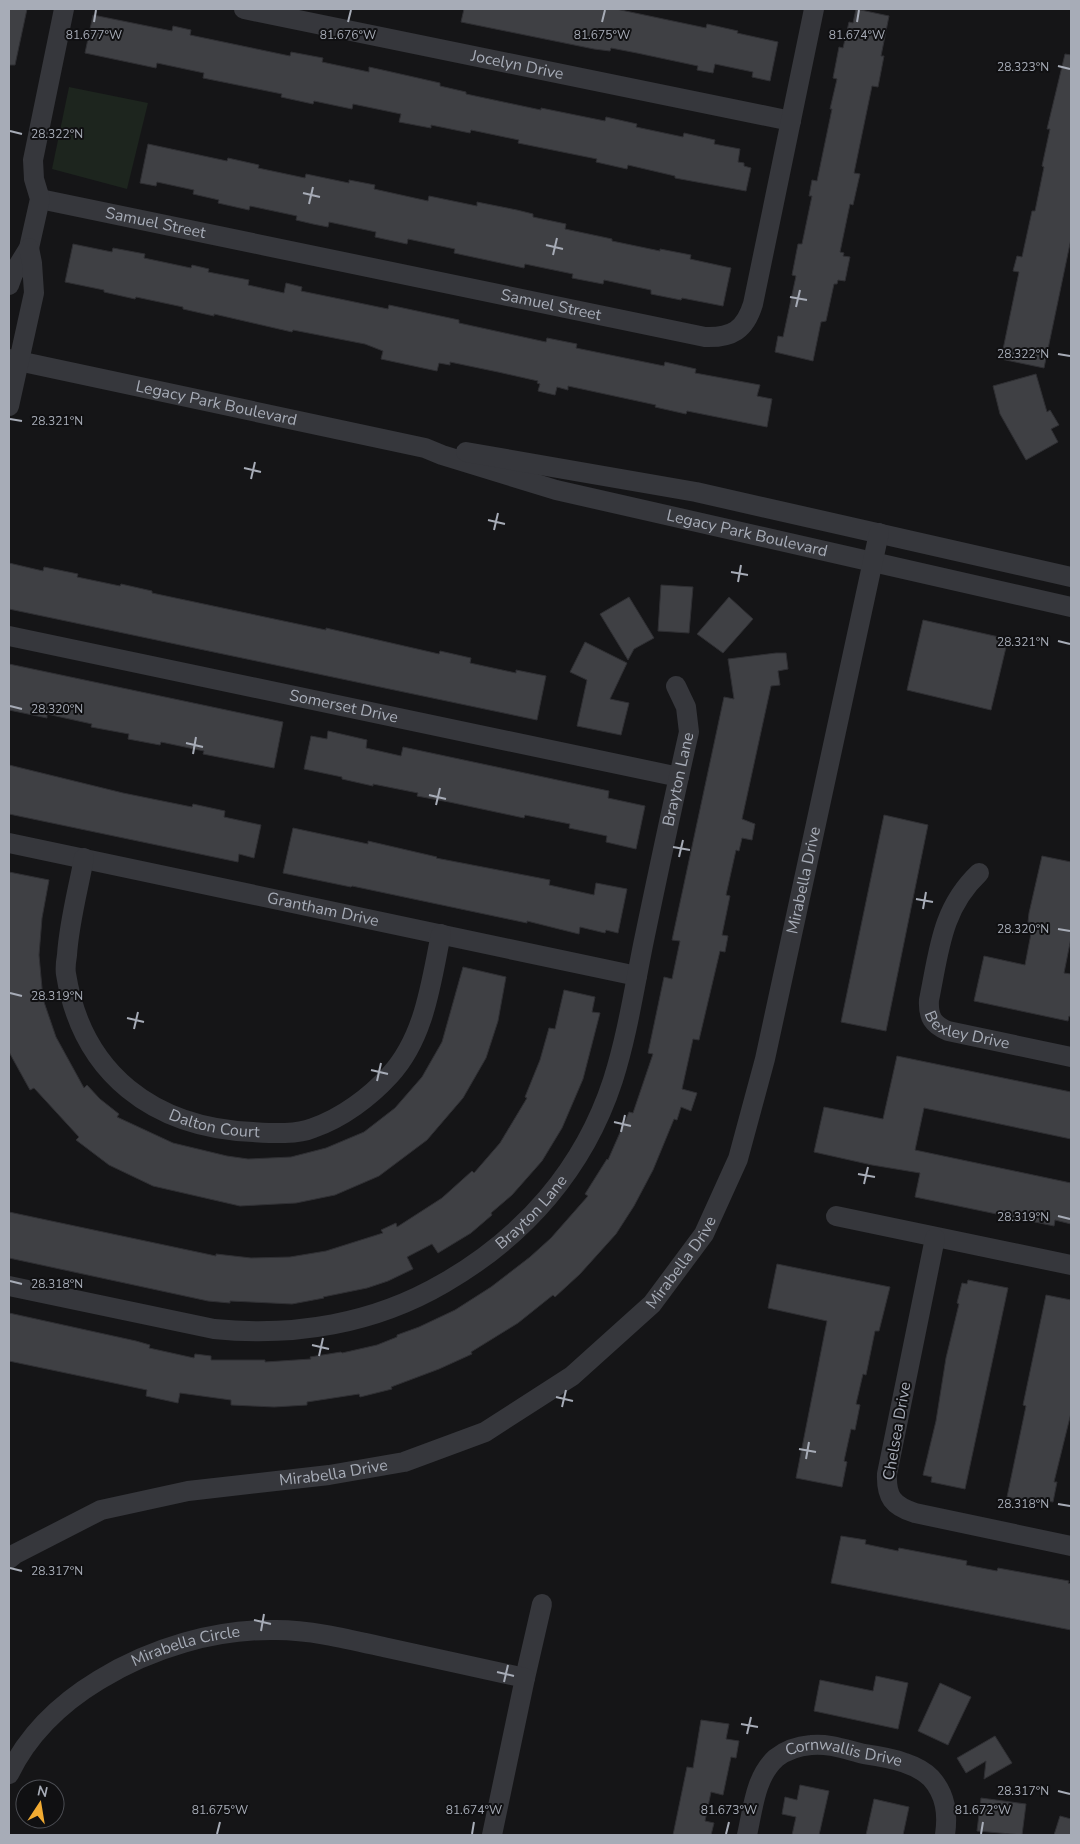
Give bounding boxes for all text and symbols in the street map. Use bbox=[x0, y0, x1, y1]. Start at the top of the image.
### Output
text: 81.677°W bbox=[66, 27, 122, 43]
text: 81.676°W bbox=[320, 27, 376, 43]
text: 81.675°W bbox=[574, 27, 630, 43]
text: 81.674°W bbox=[829, 27, 885, 43]
street label: Jocelyn Drive bbox=[468, 45, 566, 85]
text: 28.323°N bbox=[997, 59, 1049, 75]
text: 28.322°N bbox=[31, 126, 83, 142]
street label: Samuel Street bbox=[103, 202, 208, 244]
street label: Samuel Street bbox=[499, 284, 604, 326]
text: 28.322°N bbox=[997, 346, 1049, 362]
street label: Legacy Park Boulevard bbox=[134, 375, 299, 431]
text: 28.321°N bbox=[31, 413, 83, 429]
street label: Legacy Park Boulevard bbox=[665, 504, 830, 562]
text: 28.321°N bbox=[997, 634, 1049, 650]
street label: Somerset Drive bbox=[287, 684, 400, 729]
text: 28.320°N bbox=[31, 701, 83, 717]
street label: Brayton Lane bbox=[657, 730, 700, 828]
street label: Mirabella Drive bbox=[781, 824, 826, 936]
street label: Grantham Drive bbox=[265, 887, 381, 932]
text: 28.320°N bbox=[997, 921, 1049, 937]
text: 28.319°N bbox=[31, 988, 83, 1004]
street label: Bexley Drive bbox=[919, 1007, 1012, 1055]
street label: Dalton Court bbox=[165, 1104, 261, 1143]
street label: Brayton Lane bbox=[491, 1171, 573, 1255]
text: 28.319°N bbox=[997, 1209, 1049, 1225]
street label: Mirabella Drive bbox=[641, 1213, 722, 1314]
text: 28.318°N bbox=[31, 1276, 83, 1292]
street label: Chelsea Drive bbox=[878, 1380, 916, 1482]
street label: Mirabella Drive bbox=[278, 1454, 389, 1492]
text: 28.318°N bbox=[997, 1496, 1049, 1512]
text: 28.317°N bbox=[31, 1563, 83, 1579]
street label: Mirabella Circle bbox=[128, 1621, 241, 1672]
street label: Cornwallis Drive bbox=[782, 1733, 905, 1772]
north arrow bbox=[15, 1779, 65, 1829]
text: N bbox=[35, 1781, 50, 1802]
text: 28.317°N bbox=[997, 1783, 1049, 1799]
text: 81.675°W bbox=[192, 1802, 248, 1818]
text: 81.674°W bbox=[446, 1802, 502, 1818]
text: 81.673°W bbox=[701, 1802, 757, 1818]
text: 81.672°W bbox=[955, 1802, 1011, 1818]

